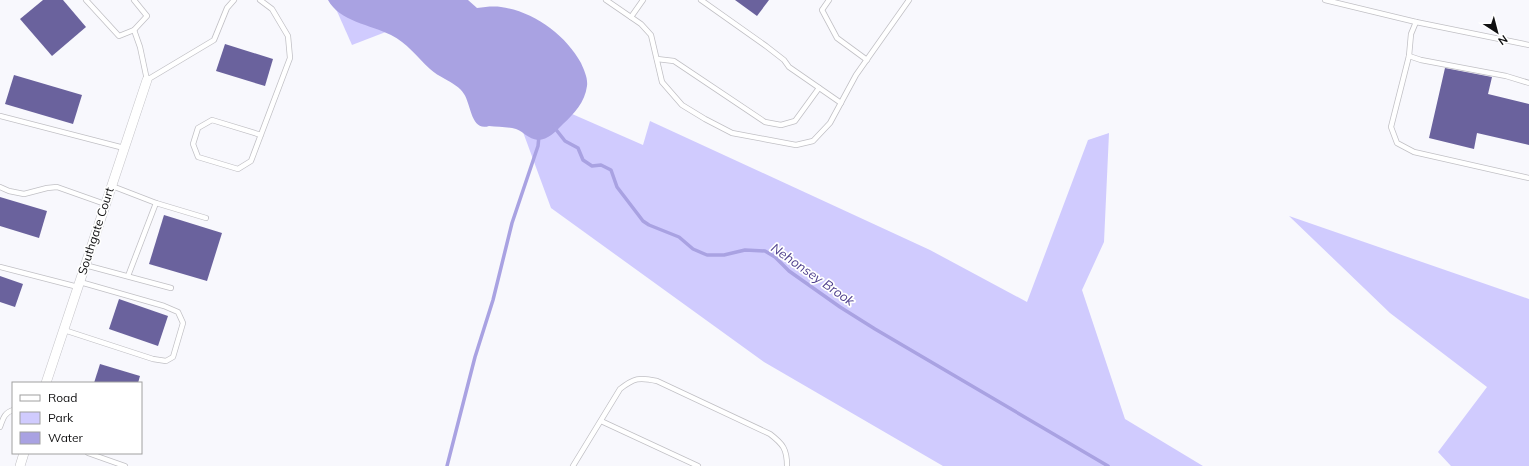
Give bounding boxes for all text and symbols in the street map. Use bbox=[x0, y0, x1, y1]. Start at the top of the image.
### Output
north arrow bbox=[1477, 12, 1517, 52]
text: N bbox=[1495, 32, 1510, 48]
street label: Southgate Court bbox=[74, 185, 117, 277]
water label: Nehonsey Brook bbox=[768, 239, 858, 309]
legend bbox=[12, 382, 142, 454]
text: Road bbox=[48, 390, 77, 405]
text: Park bbox=[48, 410, 74, 425]
text: Water bbox=[48, 430, 84, 445]

